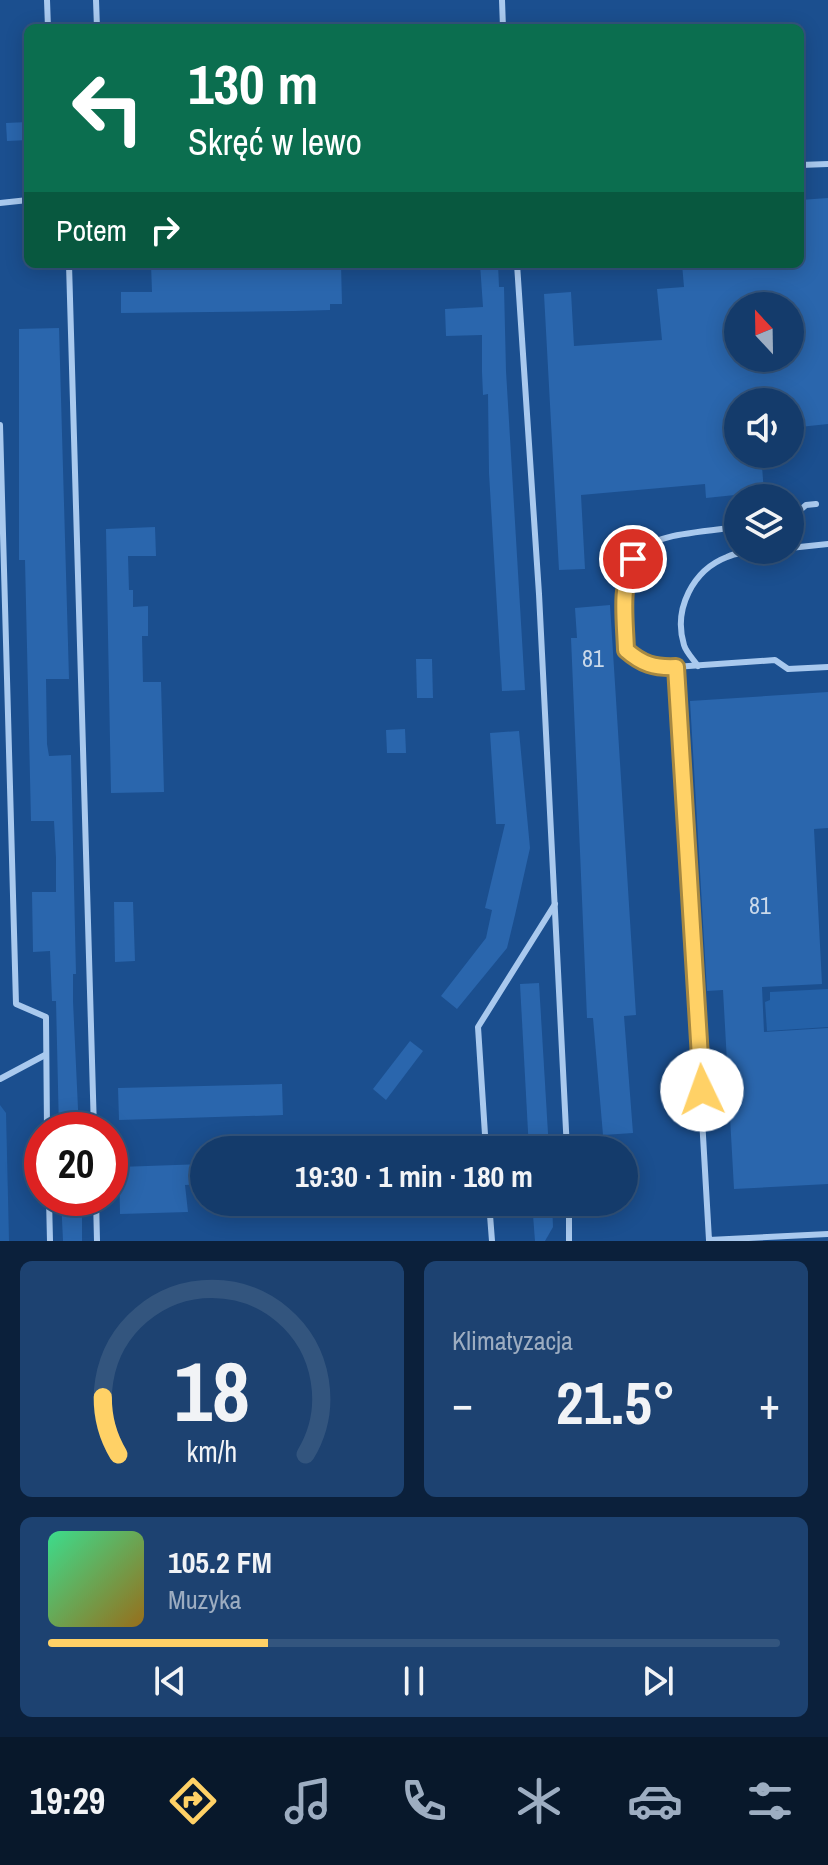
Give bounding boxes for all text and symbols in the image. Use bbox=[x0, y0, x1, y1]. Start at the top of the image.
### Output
text: 130 m bbox=[188, 46, 318, 121]
icon: left bbox=[56, 56, 160, 160]
text: Skręć w lewo bbox=[188, 118, 362, 166]
icon: right bbox=[143, 208, 187, 252]
text: Potem bbox=[56, 210, 127, 250]
north arrow bbox=[724, 292, 804, 372]
map controls bbox=[724, 292, 804, 564]
button: sound bbox=[724, 388, 804, 468]
button: layers bbox=[724, 484, 804, 564]
pin bbox=[599, 525, 667, 593]
icon: arrive bbox=[611, 537, 655, 581]
house number: 81 bbox=[582, 642, 604, 674]
house number: 81 bbox=[749, 889, 771, 921]
position arrow bbox=[660, 1048, 744, 1132]
speed limit sign: 20 bbox=[24, 1112, 128, 1216]
text: 19:30 · 1 min · 180 m bbox=[295, 1156, 533, 1196]
text: Klimatyzacja bbox=[452, 1323, 573, 1358]
text: 18 bbox=[174, 1335, 250, 1447]
text: 21.5° bbox=[556, 1362, 676, 1443]
text: − bbox=[452, 1373, 473, 1433]
text: + bbox=[759, 1373, 780, 1433]
text: km/h bbox=[187, 1432, 237, 1471]
text: 105.2 FM bbox=[168, 1542, 272, 1582]
text: Muzyka bbox=[168, 1582, 241, 1617]
icon: previous bbox=[148, 1659, 192, 1703]
icon: pause bbox=[392, 1659, 436, 1703]
icon: next bbox=[636, 1659, 680, 1703]
icon: directions bbox=[165, 1773, 221, 1829]
icon: music bbox=[280, 1773, 336, 1829]
icon: phone bbox=[396, 1773, 452, 1829]
icon: climate bbox=[511, 1773, 567, 1829]
icon: car bbox=[627, 1773, 683, 1829]
icon: filters bbox=[742, 1773, 798, 1829]
text: 19:29 bbox=[30, 1777, 105, 1825]

